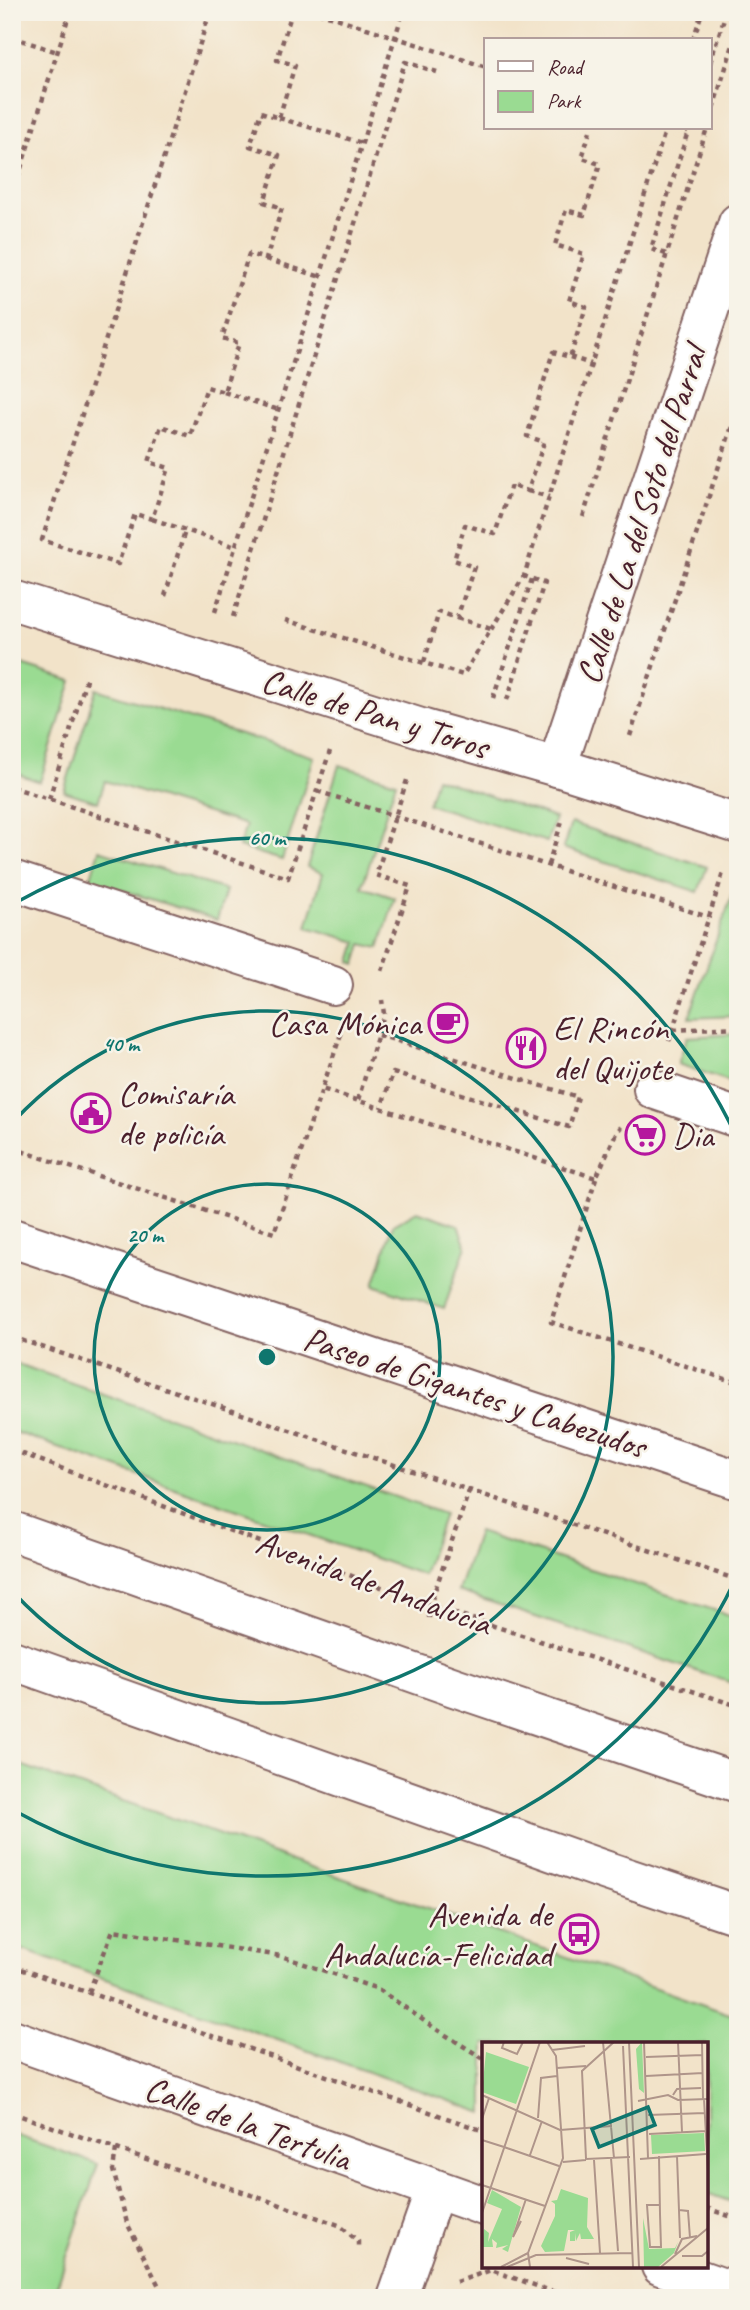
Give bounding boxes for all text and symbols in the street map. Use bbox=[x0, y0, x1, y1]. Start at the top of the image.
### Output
legend bbox=[484, 38, 712, 130]
text: Road bbox=[547, 54, 586, 80]
text: Park bbox=[547, 88, 582, 114]
street label: Calle de La del Soto del Parral bbox=[566, 335, 719, 689]
street label: Calle de Pan y Toros bbox=[256, 658, 496, 770]
text: 60 m bbox=[249, 825, 287, 851]
place label: Casa Mónica bbox=[269, 1001, 423, 1046]
cafe icon: Casa Mónica bbox=[427, 1002, 469, 1044]
place label: El Rincón del Quijote bbox=[553, 1006, 675, 1091]
restaurant icon: El Rincón del Quijote bbox=[505, 1027, 547, 1069]
text: 40 m bbox=[103, 1031, 141, 1057]
place label: Comisaría de policía bbox=[118, 1071, 236, 1156]
public building icon: Comisaría de policía bbox=[70, 1092, 112, 1134]
place label: Dia bbox=[672, 1113, 715, 1158]
supermarket icon: Dia bbox=[624, 1114, 666, 1156]
text: 20 m bbox=[127, 1222, 165, 1248]
street label: Paseo de Gigantes y Cabezudos bbox=[298, 1316, 654, 1470]
centre of rings bbox=[255, 1345, 279, 1369]
street label: Avenida de Andalucía bbox=[250, 1519, 500, 1647]
place label: Avenida de Andalucía-Felicidad bbox=[324, 1892, 557, 1977]
bus stop icon: Avenida de Andalucía-Felicidad bbox=[558, 1913, 600, 1955]
inset map bbox=[482, 2042, 708, 2268]
street label: Calle de la Tertulia bbox=[139, 2065, 359, 2182]

